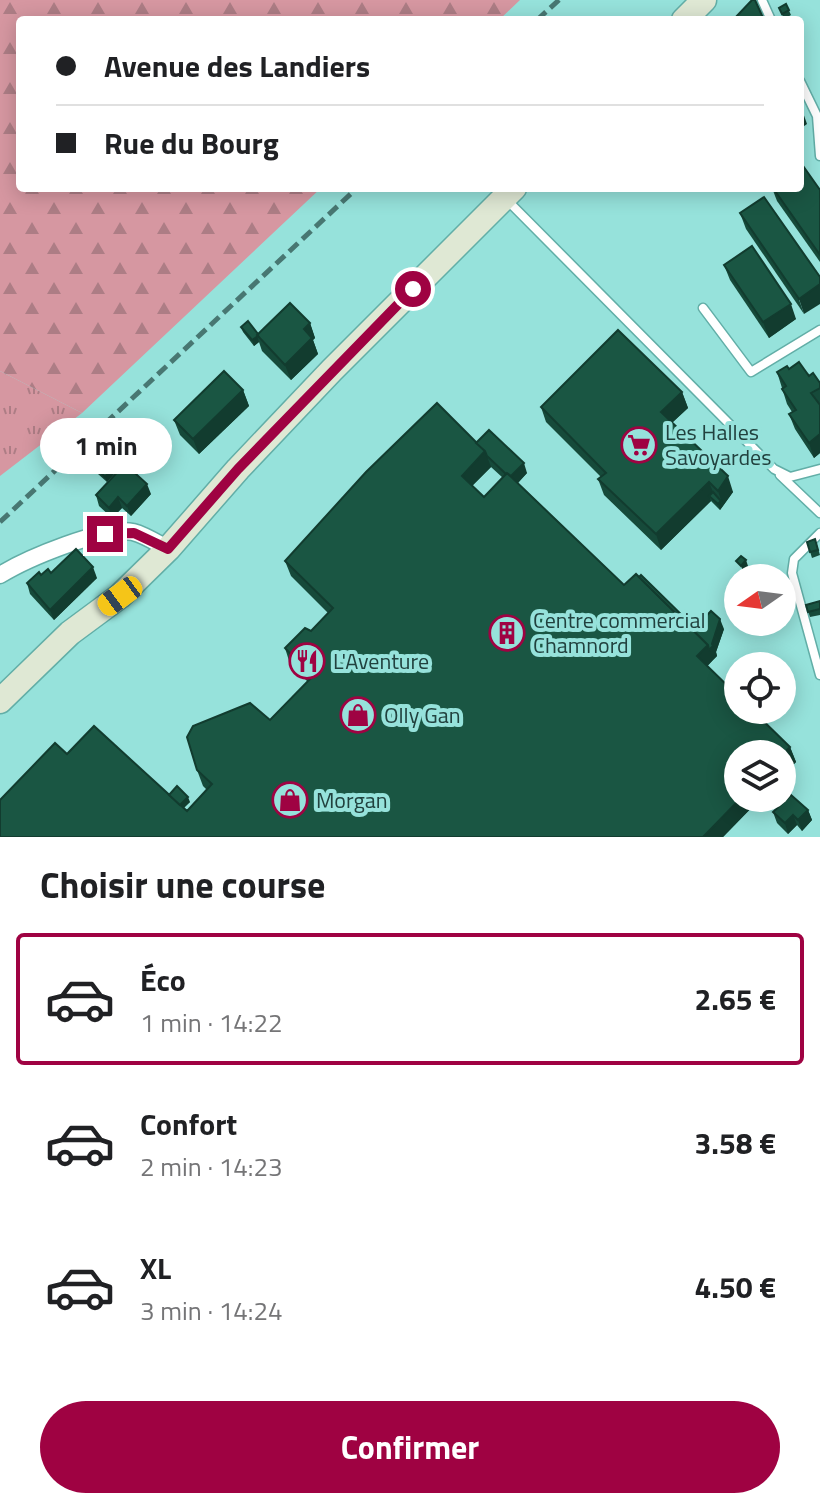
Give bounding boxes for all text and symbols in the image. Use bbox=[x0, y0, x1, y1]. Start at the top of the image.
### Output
text: Avenue des Landiers bbox=[104, 43, 370, 89]
text: Rue du Bourg bbox=[104, 120, 279, 166]
route start bbox=[395, 271, 431, 307]
place label: Les Halles Savoyardes bbox=[665, 415, 771, 474]
callout: 1 min bbox=[39, 418, 171, 474]
text: 1 min bbox=[74, 426, 138, 465]
supermarket icon: Les Halles Savoyardes bbox=[620, 426, 658, 464]
route end bbox=[87, 516, 123, 552]
north arrow bbox=[724, 564, 796, 636]
map controls bbox=[724, 564, 796, 812]
car bbox=[94, 572, 146, 620]
place label: Centre commercial Chamnord bbox=[533, 603, 706, 662]
building icon: Centre commercial Chamnord bbox=[488, 614, 526, 652]
restaurant icon: L'Aventure bbox=[288, 642, 326, 680]
place label: L'Aventure bbox=[333, 644, 429, 678]
button: locate bbox=[724, 652, 796, 724]
shop icon: Olly Gan bbox=[339, 696, 377, 734]
place label: Olly Gan bbox=[384, 698, 461, 732]
button: layers bbox=[724, 740, 796, 812]
shop icon: Morgan bbox=[271, 781, 309, 819]
place label: Morgan bbox=[316, 783, 388, 817]
text: Choisir une course bbox=[40, 857, 325, 912]
text: Éco bbox=[140, 957, 186, 1003]
icon: car bbox=[44, 963, 116, 1035]
text: 2.65 € bbox=[695, 976, 776, 1022]
text: 1 min · 14:22 bbox=[140, 1003, 283, 1042]
text: Confort bbox=[140, 1101, 237, 1147]
icon: car bbox=[44, 1107, 116, 1179]
text: 3.58 € bbox=[695, 1120, 776, 1166]
text: 2 min · 14:23 bbox=[140, 1147, 283, 1186]
text: XL bbox=[140, 1245, 171, 1291]
icon: car bbox=[44, 1251, 116, 1323]
text: 4.50 € bbox=[695, 1264, 776, 1310]
text: 3 min · 14:24 bbox=[140, 1291, 283, 1330]
button: Confirmer bbox=[40, 1401, 780, 1493]

